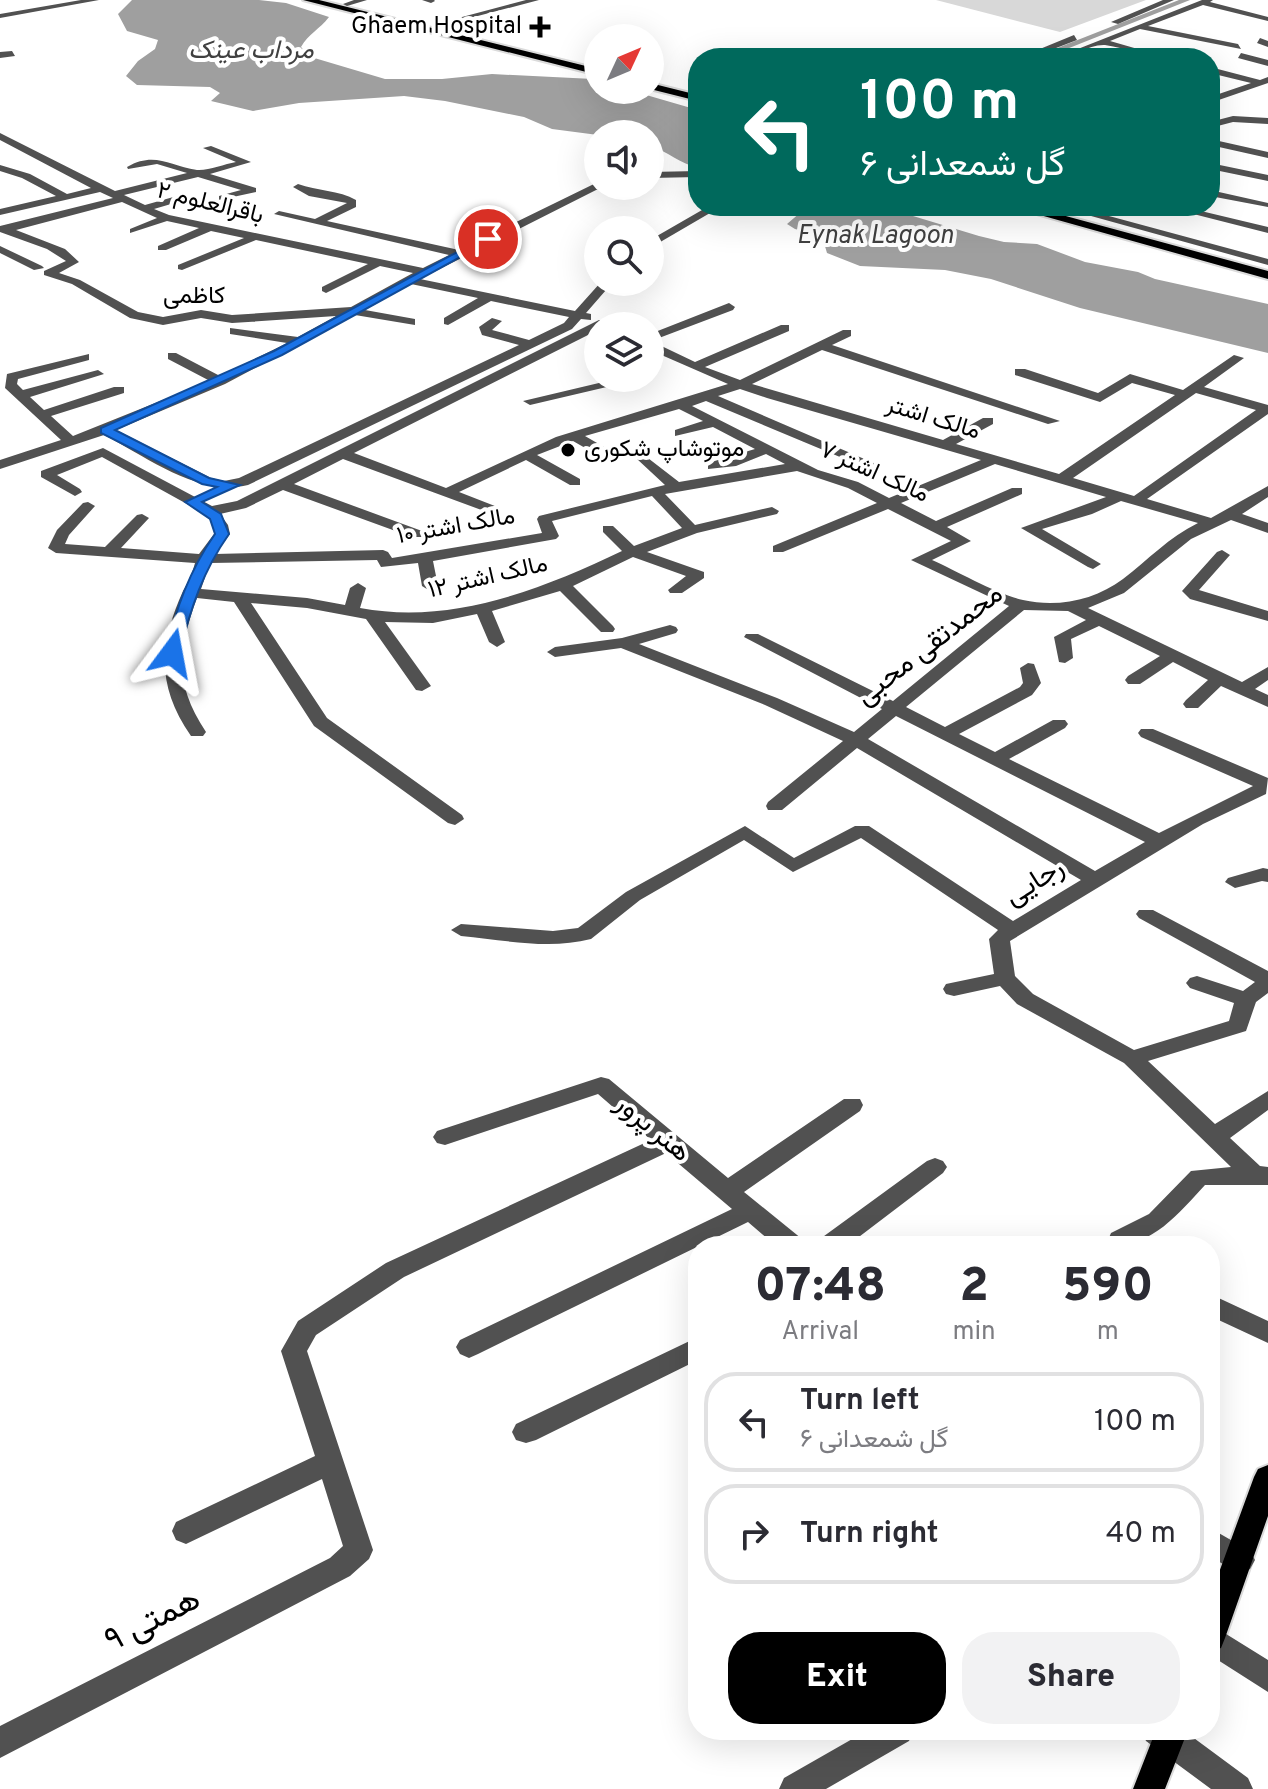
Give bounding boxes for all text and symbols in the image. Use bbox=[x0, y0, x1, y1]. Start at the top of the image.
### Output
place label: Ghaem Hospital bbox=[351, 12, 522, 42]
marker: Ghaem Hospital bbox=[529, 16, 551, 38]
north arrow bbox=[584, 24, 664, 104]
map controls bbox=[584, 24, 664, 392]
water label: مرداب عینک bbox=[188, 35, 314, 68]
text: 100 m bbox=[860, 69, 1019, 139]
icon: left bbox=[728, 80, 832, 184]
button: sound bbox=[584, 120, 664, 200]
text: گل شمعدانی ۶ bbox=[860, 143, 1065, 189]
street label: باقرالعلوم ۲ bbox=[154, 176, 266, 232]
pin bbox=[454, 205, 522, 273]
button: search bbox=[584, 216, 664, 296]
icon: arrive bbox=[466, 217, 510, 261]
water label: Eynak Lagoon bbox=[797, 220, 953, 253]
street label: کاظمی bbox=[163, 282, 225, 312]
button: layers bbox=[584, 312, 664, 392]
street label: مالک اشتر bbox=[881, 390, 984, 447]
place label: موتوشاپ شکوری bbox=[584, 435, 744, 465]
street label: مالک اشتر ۷ bbox=[815, 436, 933, 510]
marker: موتوشاپ شکوری bbox=[559, 441, 577, 459]
street label: مالک اشتر ۱۰ bbox=[395, 502, 517, 552]
street label: مالک اشتر ۱۲ bbox=[425, 550, 551, 606]
street label: محمدتقی محبی bbox=[849, 577, 1011, 715]
position arrow bbox=[130, 611, 214, 695]
street label: رجایی bbox=[998, 851, 1072, 915]
street label: هنر پرور bbox=[606, 1086, 697, 1171]
text: 07:48 bbox=[754, 1258, 886, 1318]
text: 2 bbox=[959, 1258, 989, 1318]
text: 590 bbox=[1062, 1258, 1153, 1318]
text: Arrival bbox=[781, 1316, 859, 1349]
text: min bbox=[952, 1316, 996, 1349]
text: m bbox=[1097, 1316, 1119, 1349]
text: Turn left bbox=[800, 1383, 920, 1420]
icon: left bbox=[732, 1400, 776, 1444]
text: 100 m bbox=[1094, 1404, 1176, 1441]
text: گل شمعدانی ۶ bbox=[800, 1424, 948, 1457]
icon: right bbox=[732, 1512, 776, 1556]
text: Turn right bbox=[800, 1516, 938, 1553]
text: 40 m bbox=[1106, 1516, 1176, 1553]
street label: همتی ۹ bbox=[98, 1579, 208, 1663]
button: Exit bbox=[728, 1632, 946, 1724]
button: Share bbox=[962, 1632, 1180, 1724]

